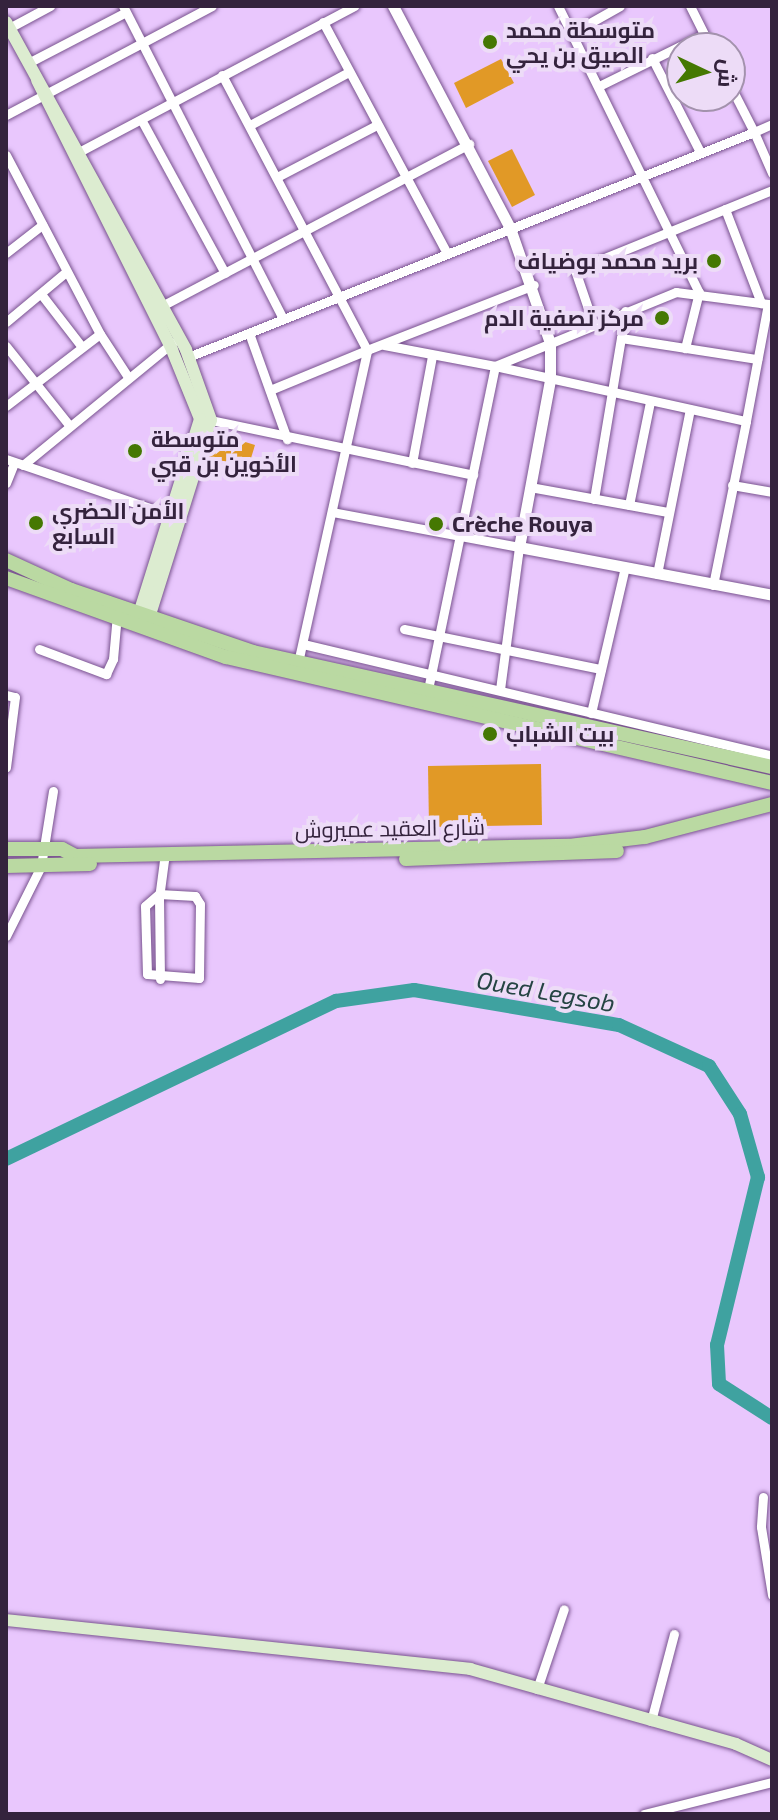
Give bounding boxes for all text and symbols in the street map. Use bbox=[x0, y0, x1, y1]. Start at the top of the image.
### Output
place label: متوسطة محمد الصيق بن يحي bbox=[506, 16, 655, 68]
north arrow bbox=[666, 32, 746, 112]
marker: متوسطة محمد الصيق بن يحي bbox=[481, 33, 499, 51]
text: ش bbox=[714, 59, 742, 89]
place label: بريد محمد بوضياف bbox=[518, 248, 698, 274]
marker: بريد محمد بوضياف bbox=[705, 252, 723, 270]
place label: مركز تصفية الدم bbox=[484, 305, 644, 331]
marker: مركز تصفية الدم bbox=[651, 307, 673, 329]
place label: متوسطة الأخوين بن قبي bbox=[151, 425, 297, 476]
marker: متوسطة الأخوين بن قبي bbox=[126, 442, 144, 460]
place label: الأمن الحضري السابع bbox=[52, 497, 184, 548]
place label: Crèche Rouya bbox=[452, 511, 593, 537]
marker: الأمن الحضري السابع bbox=[27, 514, 45, 532]
marker: Crèche Rouya bbox=[427, 515, 445, 533]
place label: بيت الشباب bbox=[506, 721, 614, 747]
marker: بيت الشباب bbox=[481, 725, 499, 743]
street label: شارع العقيد عميروش bbox=[295, 813, 485, 843]
water label: Oued Legsob bbox=[475, 965, 617, 1017]

